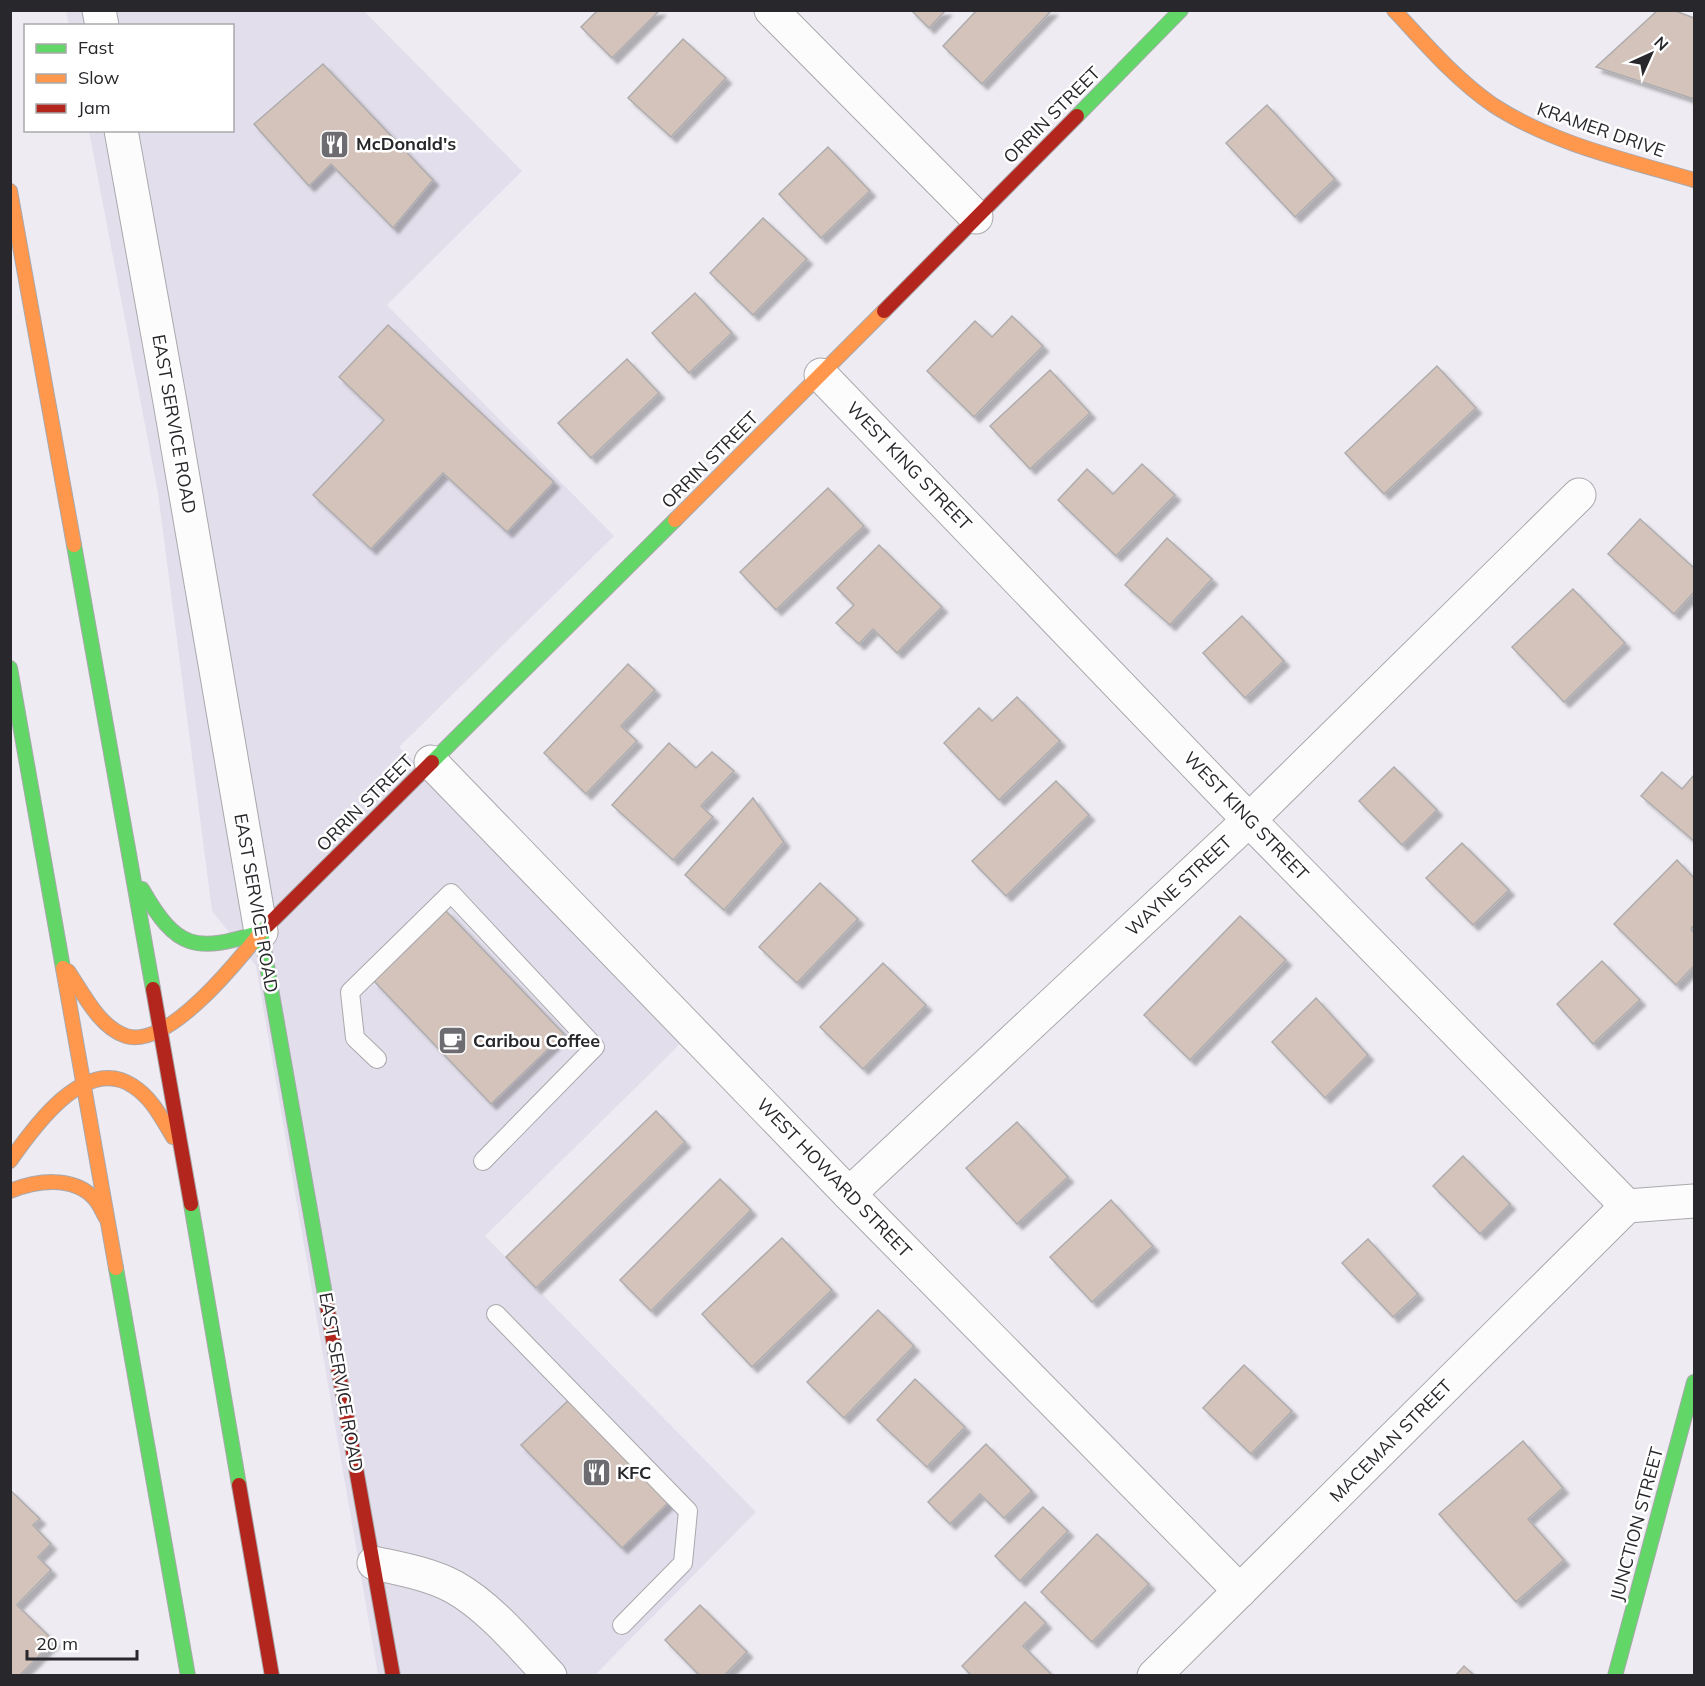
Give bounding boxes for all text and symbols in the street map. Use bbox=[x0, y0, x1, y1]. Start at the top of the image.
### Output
legend bbox=[24, 24, 234, 132]
north arrow bbox=[1621, 24, 1681, 84]
text: N bbox=[1650, 32, 1673, 55]
text: Fast bbox=[78, 36, 114, 59]
street label: ORRIN STREET bbox=[998, 61, 1105, 168]
text: Slow bbox=[78, 66, 120, 89]
text: Jam bbox=[78, 96, 111, 119]
street label: KRAMER DRIVE bbox=[1534, 97, 1668, 162]
restaurant icon: McDonald's bbox=[319, 128, 351, 160]
place label: McDonald's bbox=[356, 132, 456, 155]
street label: EAST SERVICE ROAD bbox=[147, 333, 202, 515]
street label: WEST KING STREET bbox=[842, 396, 977, 535]
street label: ORRIN STREET bbox=[656, 406, 763, 513]
street label: WEST KING STREET bbox=[1179, 746, 1314, 885]
street label: ORRIN STREET bbox=[311, 749, 418, 856]
street label: EAST SERVICE ROAD bbox=[229, 812, 284, 994]
street label: WAYNE STREET bbox=[1121, 830, 1237, 941]
cafe icon: Caribou Coffee bbox=[436, 1025, 468, 1057]
place label: Caribou Coffee bbox=[473, 1029, 600, 1052]
street label: WEST HOWARD STREET bbox=[752, 1093, 917, 1262]
street label: EAST SERVICE ROAD bbox=[314, 1291, 369, 1473]
street label: MACEMAN STREET bbox=[1324, 1374, 1457, 1507]
street label: JUNCTION STREET bbox=[1605, 1444, 1668, 1603]
restaurant icon: KFC bbox=[580, 1457, 612, 1489]
place label: KFC bbox=[617, 1461, 651, 1484]
scale bar bbox=[27, 1623, 136, 1661]
text: 20 m bbox=[36, 1632, 78, 1655]

